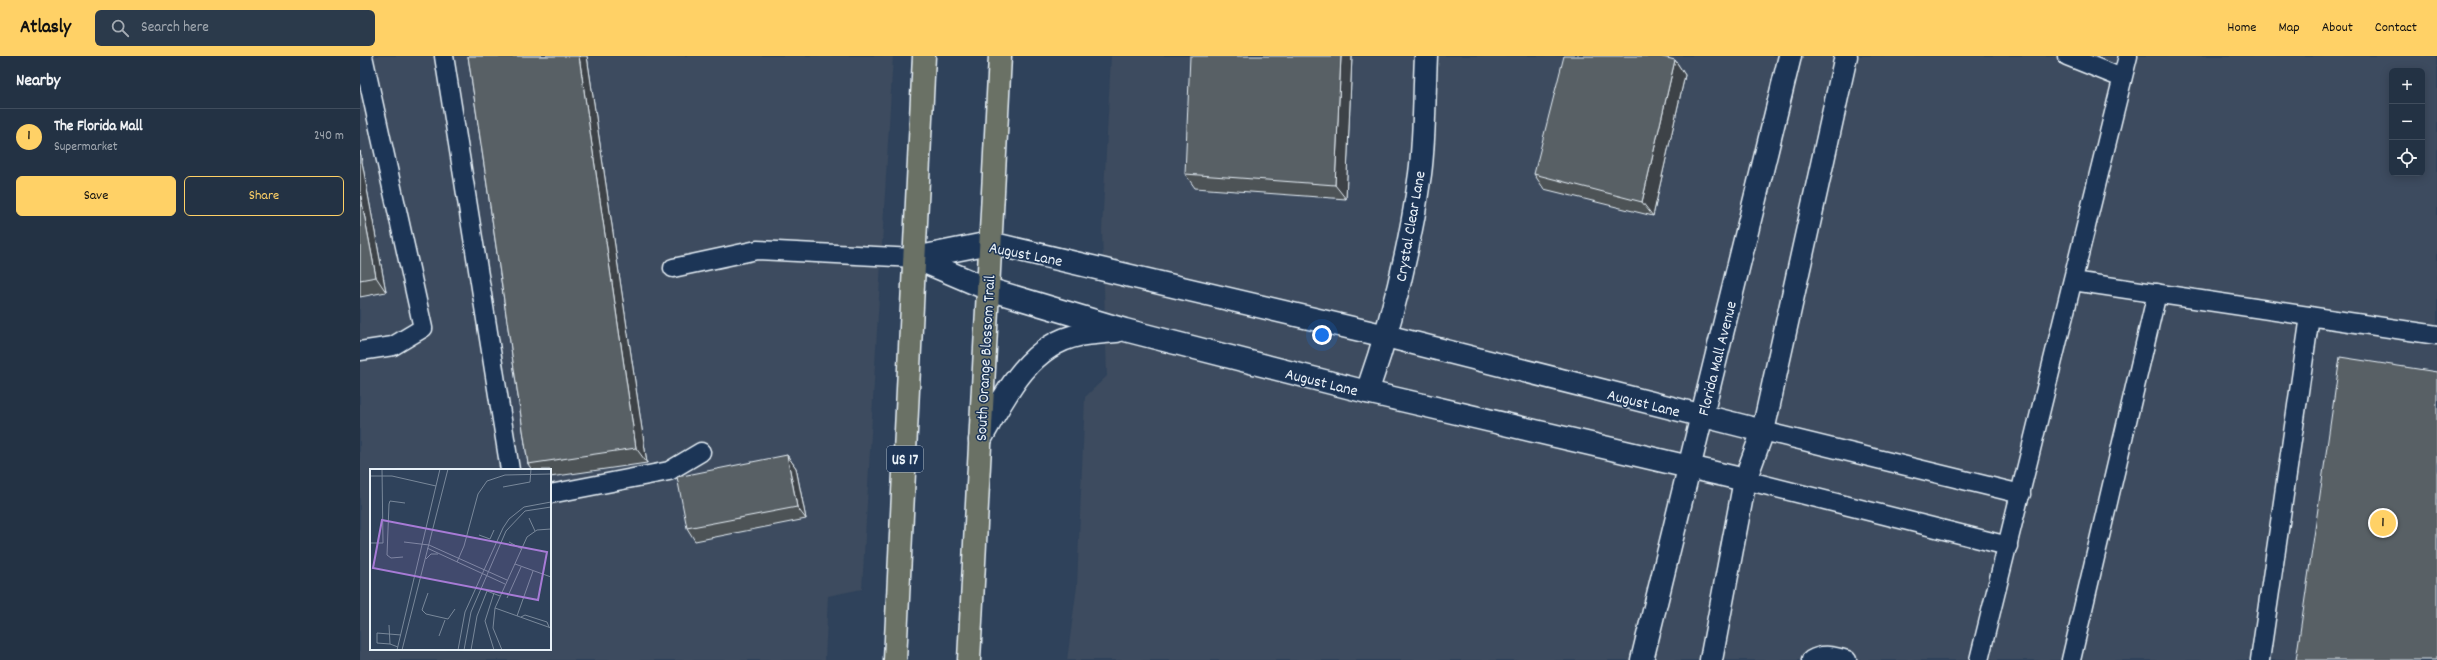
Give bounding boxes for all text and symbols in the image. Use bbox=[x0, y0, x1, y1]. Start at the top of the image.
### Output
search box bbox=[95, 10, 375, 46]
text: Atlasly bbox=[20, 15, 71, 42]
icon: search bbox=[109, 17, 131, 39]
text: Search here bbox=[141, 17, 209, 39]
text: Home bbox=[2227, 18, 2256, 38]
text: Map bbox=[2278, 18, 2300, 38]
text: About bbox=[2322, 18, 2353, 38]
text: Contact bbox=[2375, 18, 2417, 38]
map controls bbox=[2389, 68, 2425, 176]
button: + bbox=[2389, 68, 2425, 104]
text: Nearby bbox=[16, 70, 60, 94]
button: − bbox=[2389, 104, 2425, 140]
text: The Florida Mall bbox=[54, 116, 143, 138]
text: 1 bbox=[28, 127, 30, 146]
text: 240 m bbox=[314, 127, 344, 146]
text: Supermarket bbox=[54, 138, 118, 157]
button: locate bbox=[2389, 140, 2425, 176]
street label: Crystal Clear Lane bbox=[1390, 169, 1433, 284]
button: Save bbox=[16, 176, 176, 216]
button: Share bbox=[184, 176, 344, 216]
street label: August Lane bbox=[987, 237, 1064, 274]
street label: South Orange Blossom Trail bbox=[971, 274, 1002, 442]
street label: Florida Mall Avenue bbox=[1693, 299, 1744, 418]
your location bbox=[1312, 325, 1332, 345]
street label: August Lane bbox=[1283, 363, 1360, 404]
street label: August Lane bbox=[1605, 384, 1682, 425]
road number: US 17 bbox=[887, 446, 923, 472]
inset map bbox=[370, 469, 551, 650]
pin: 1 bbox=[2370, 508, 2396, 538]

